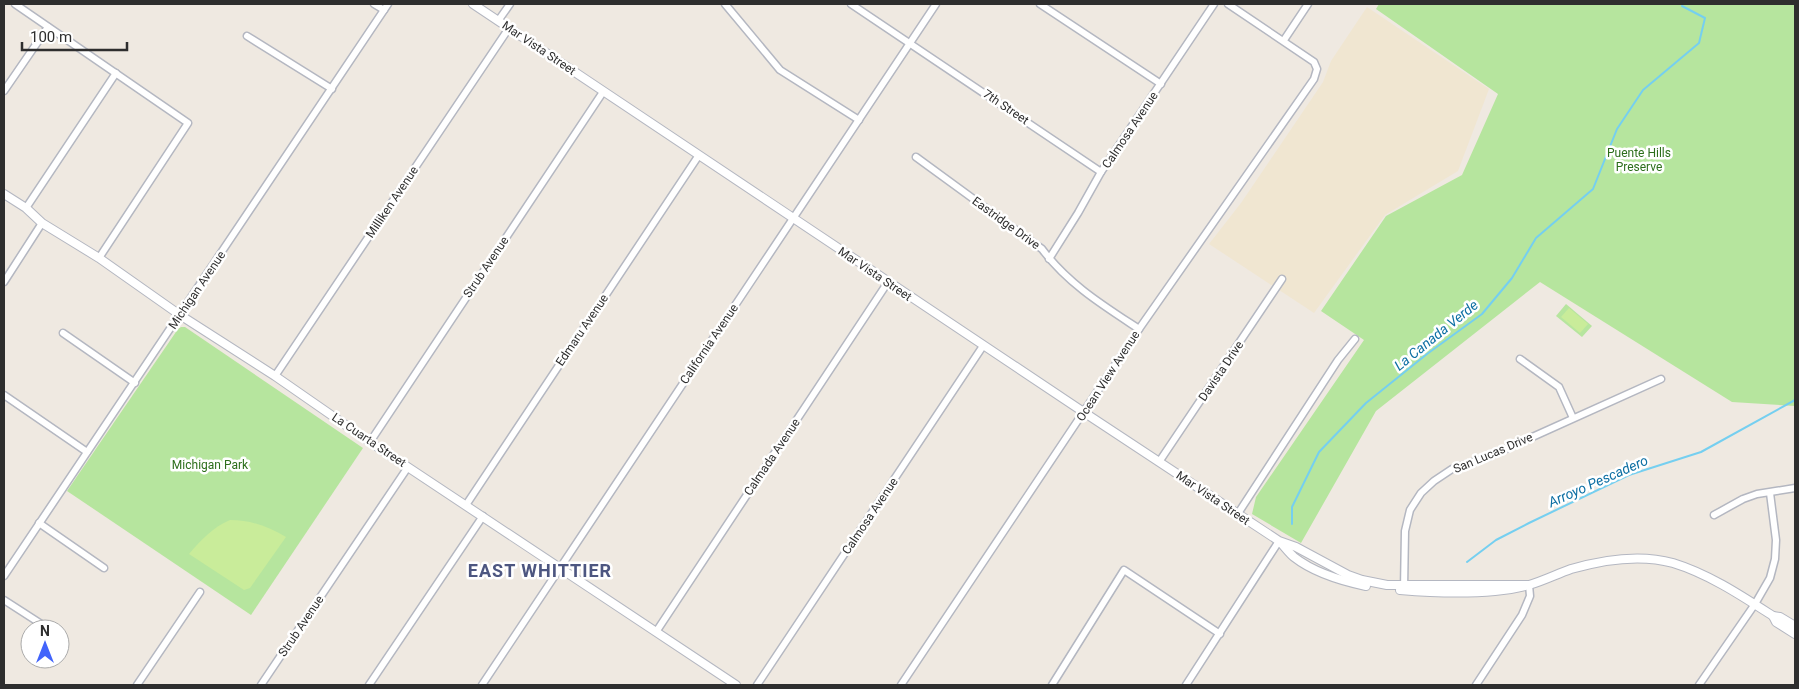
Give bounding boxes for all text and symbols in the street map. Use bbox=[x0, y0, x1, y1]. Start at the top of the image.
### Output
street label: Mar Vista Street bbox=[499, 18, 579, 78]
scale bar bbox=[22, 20, 128, 52]
text: 100 m bbox=[30, 28, 72, 46]
street label: 7th Street bbox=[981, 87, 1031, 127]
street label: Calmosa Avenue bbox=[1099, 89, 1161, 171]
park label: Puente Hills Preserve bbox=[1607, 146, 1671, 174]
street label: Milliken Avenue bbox=[363, 164, 421, 240]
street label: Eastridge Drive bbox=[969, 194, 1043, 252]
street label: Strub Avenue bbox=[460, 234, 512, 300]
street label: Mar Vista Street bbox=[835, 244, 915, 304]
street label: Michigan Avenue bbox=[166, 248, 228, 332]
street label: Edmaru Avenue bbox=[553, 291, 611, 369]
water label: La Canada Verde bbox=[1391, 296, 1481, 374]
street label: California Avenue bbox=[677, 301, 741, 387]
street label: Ocean View Avenue bbox=[1073, 328, 1143, 424]
street label: Davista Drive bbox=[1196, 338, 1246, 404]
street label: La Cuarta Street bbox=[329, 410, 409, 470]
street label: Calmada Avenue bbox=[741, 416, 803, 498]
street label: San Lucas Drive bbox=[1451, 430, 1535, 476]
water label: Arroyo Pescadero bbox=[1545, 452, 1651, 511]
park label: Michigan Park bbox=[172, 458, 249, 472]
street label: Mar Vista Street bbox=[1173, 468, 1253, 528]
street label: Calmosa Avenue bbox=[839, 475, 901, 557]
district label: EAST WHITTIER bbox=[468, 560, 612, 581]
street label: Strub Avenue bbox=[275, 593, 327, 659]
north arrow bbox=[20, 619, 70, 669]
text: N bbox=[40, 623, 50, 639]

